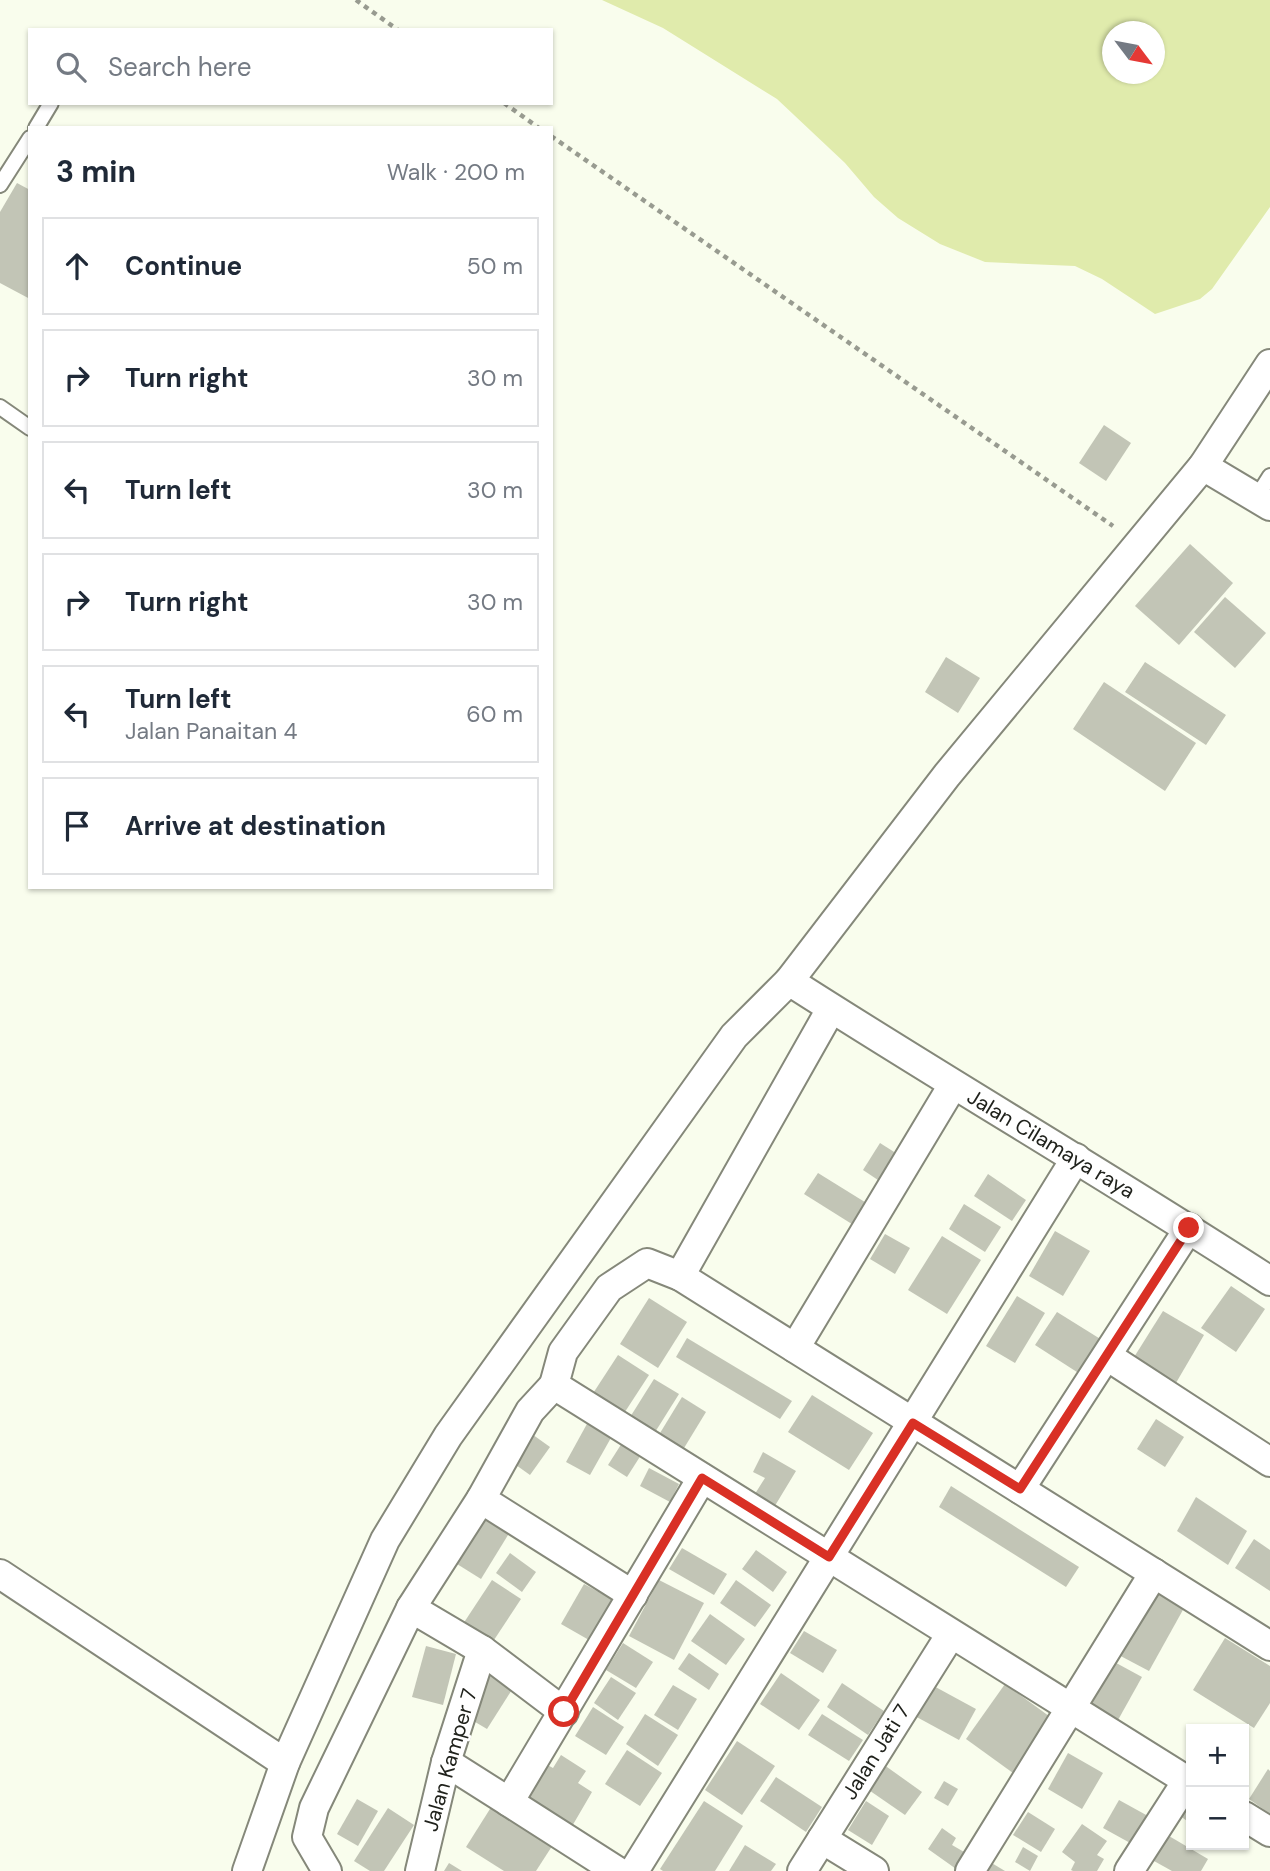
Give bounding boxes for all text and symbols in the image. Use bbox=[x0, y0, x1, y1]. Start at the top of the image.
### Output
north arrow bbox=[1102, 21, 1165, 84]
search box bbox=[28, 28, 553, 105]
icon: search bbox=[52, 48, 90, 86]
text: Search here bbox=[108, 50, 251, 84]
text: 3 min bbox=[56, 152, 136, 191]
text: Walk · 200 m bbox=[387, 157, 525, 187]
icon: ahead bbox=[58, 247, 96, 285]
text: Continue bbox=[125, 249, 242, 283]
text: 50 m bbox=[467, 251, 523, 281]
icon: right bbox=[58, 359, 96, 397]
text: Turn right bbox=[125, 361, 249, 395]
text: 30 m bbox=[467, 363, 523, 393]
icon: left bbox=[58, 471, 96, 509]
text: Turn left bbox=[125, 473, 232, 507]
text: 30 m bbox=[467, 475, 523, 505]
icon: right bbox=[58, 583, 96, 621]
text: Turn right bbox=[125, 585, 249, 619]
text: 30 m bbox=[467, 587, 523, 617]
text: Turn left bbox=[125, 682, 232, 716]
icon: left bbox=[58, 695, 96, 733]
text: 60 m bbox=[466, 699, 523, 729]
text: Jalan Panaitan 4 bbox=[125, 716, 297, 746]
icon: arrive bbox=[58, 807, 96, 845]
text: Arrive at destination bbox=[125, 809, 386, 843]
street label: Jalan Cilamaya raya bbox=[962, 1083, 1140, 1205]
route end bbox=[1173, 1212, 1204, 1243]
street label: Jalan Kamper 7 bbox=[416, 1685, 484, 1835]
route start bbox=[548, 1696, 579, 1727]
street label: Jalan Jati 7 bbox=[836, 1699, 916, 1805]
map controls bbox=[1186, 1724, 1249, 1850]
button: + bbox=[1186, 1724, 1249, 1787]
button: − bbox=[1186, 1787, 1249, 1850]

